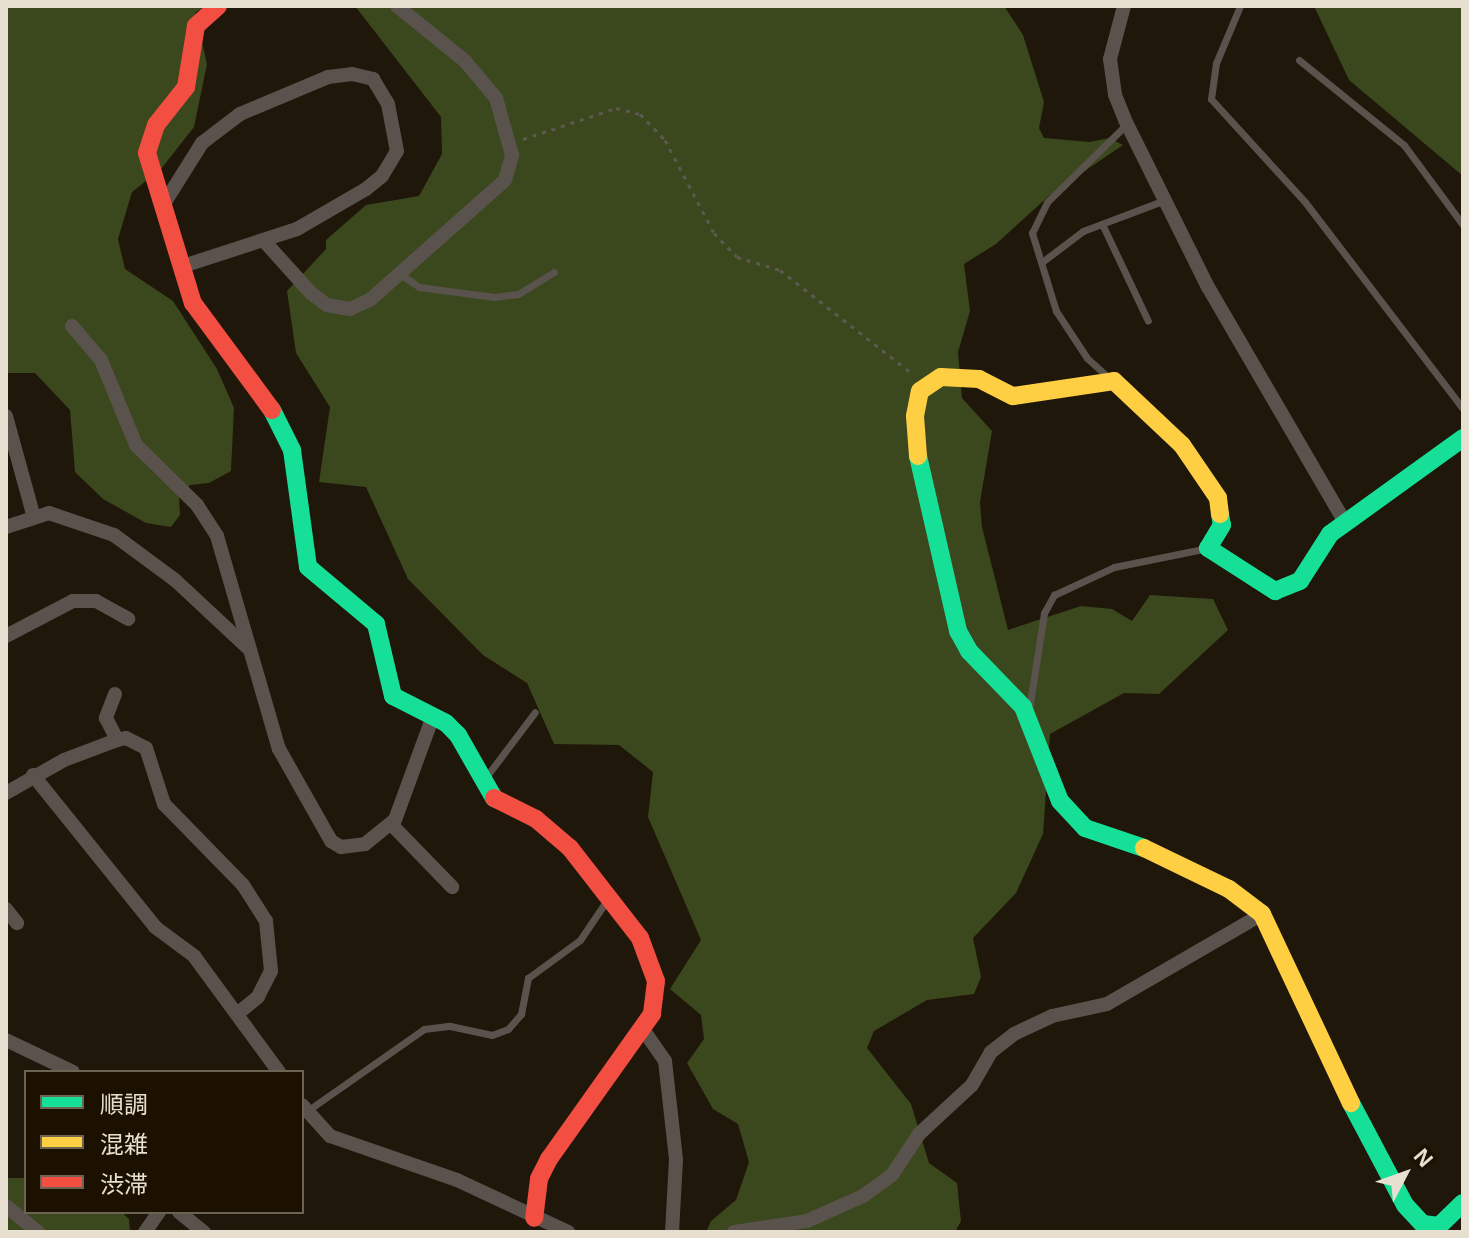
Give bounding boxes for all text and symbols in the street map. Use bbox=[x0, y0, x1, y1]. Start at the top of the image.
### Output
legend bbox=[24, 1070, 304, 1214]
text: 順調 bbox=[100, 1091, 148, 1118]
text: 混雑 bbox=[100, 1131, 148, 1158]
north arrow bbox=[1365, 1134, 1445, 1214]
text: N bbox=[1409, 1144, 1438, 1172]
text: 渋滞 bbox=[100, 1171, 148, 1198]

